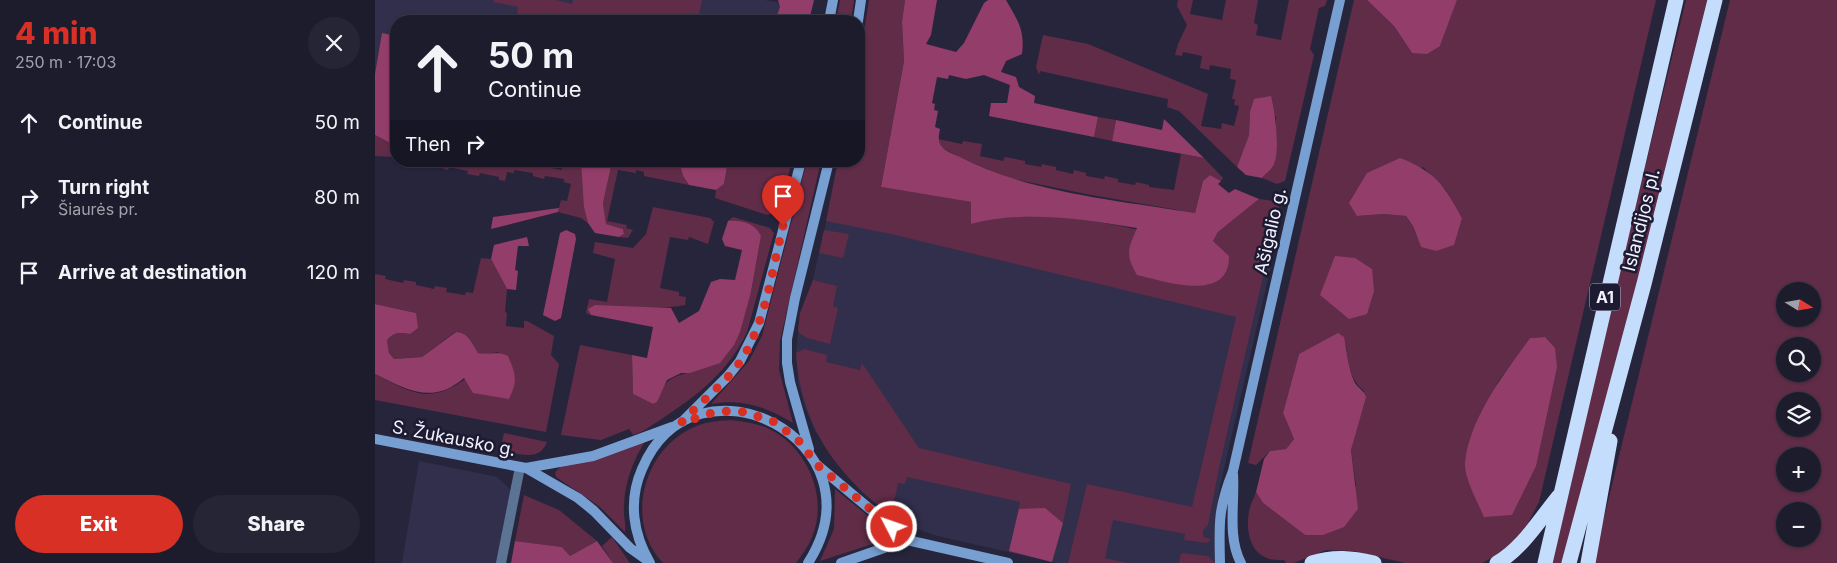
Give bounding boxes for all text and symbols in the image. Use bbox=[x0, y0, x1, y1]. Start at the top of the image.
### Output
text: 4 min bbox=[15, 15, 98, 51]
button: close bbox=[308, 17, 360, 69]
text: 50 m bbox=[488, 34, 574, 76]
icon: ahead bbox=[405, 35, 470, 100]
text: 250 m · 17:03 bbox=[15, 52, 116, 72]
text: Continue bbox=[488, 76, 582, 102]
icon: ahead bbox=[15, 109, 43, 137]
text: Continue bbox=[58, 111, 143, 134]
text: 50 m bbox=[314, 111, 360, 134]
icon: right bbox=[461, 130, 489, 158]
text: Then bbox=[405, 133, 451, 156]
street label: Islandijos pl. bbox=[1618, 166, 1664, 274]
pin bbox=[762, 175, 804, 226]
text: Turn right bbox=[58, 176, 149, 199]
icon: arrive bbox=[769, 182, 797, 210]
icon: right bbox=[15, 184, 43, 212]
text: 80 m bbox=[314, 186, 360, 209]
street label: Ašigalio g. bbox=[1250, 186, 1290, 276]
text: Šiaurės pr. bbox=[58, 199, 138, 219]
icon: arrive bbox=[15, 259, 43, 287]
text: Arrive at destination bbox=[58, 261, 247, 284]
text: 120 m bbox=[307, 261, 360, 284]
north arrow bbox=[1776, 282, 1821, 328]
map controls bbox=[1776, 282, 1821, 547]
road number: A1 bbox=[1590, 284, 1620, 310]
button: search bbox=[1776, 337, 1821, 382]
button: layers bbox=[1776, 392, 1821, 437]
street label: S. Žukausko g. bbox=[390, 415, 518, 460]
button: + bbox=[1776, 447, 1821, 492]
button: Exit bbox=[15, 495, 183, 553]
button: Share bbox=[193, 495, 360, 553]
position arrow bbox=[865, 500, 917, 552]
button: − bbox=[1776, 502, 1821, 547]

